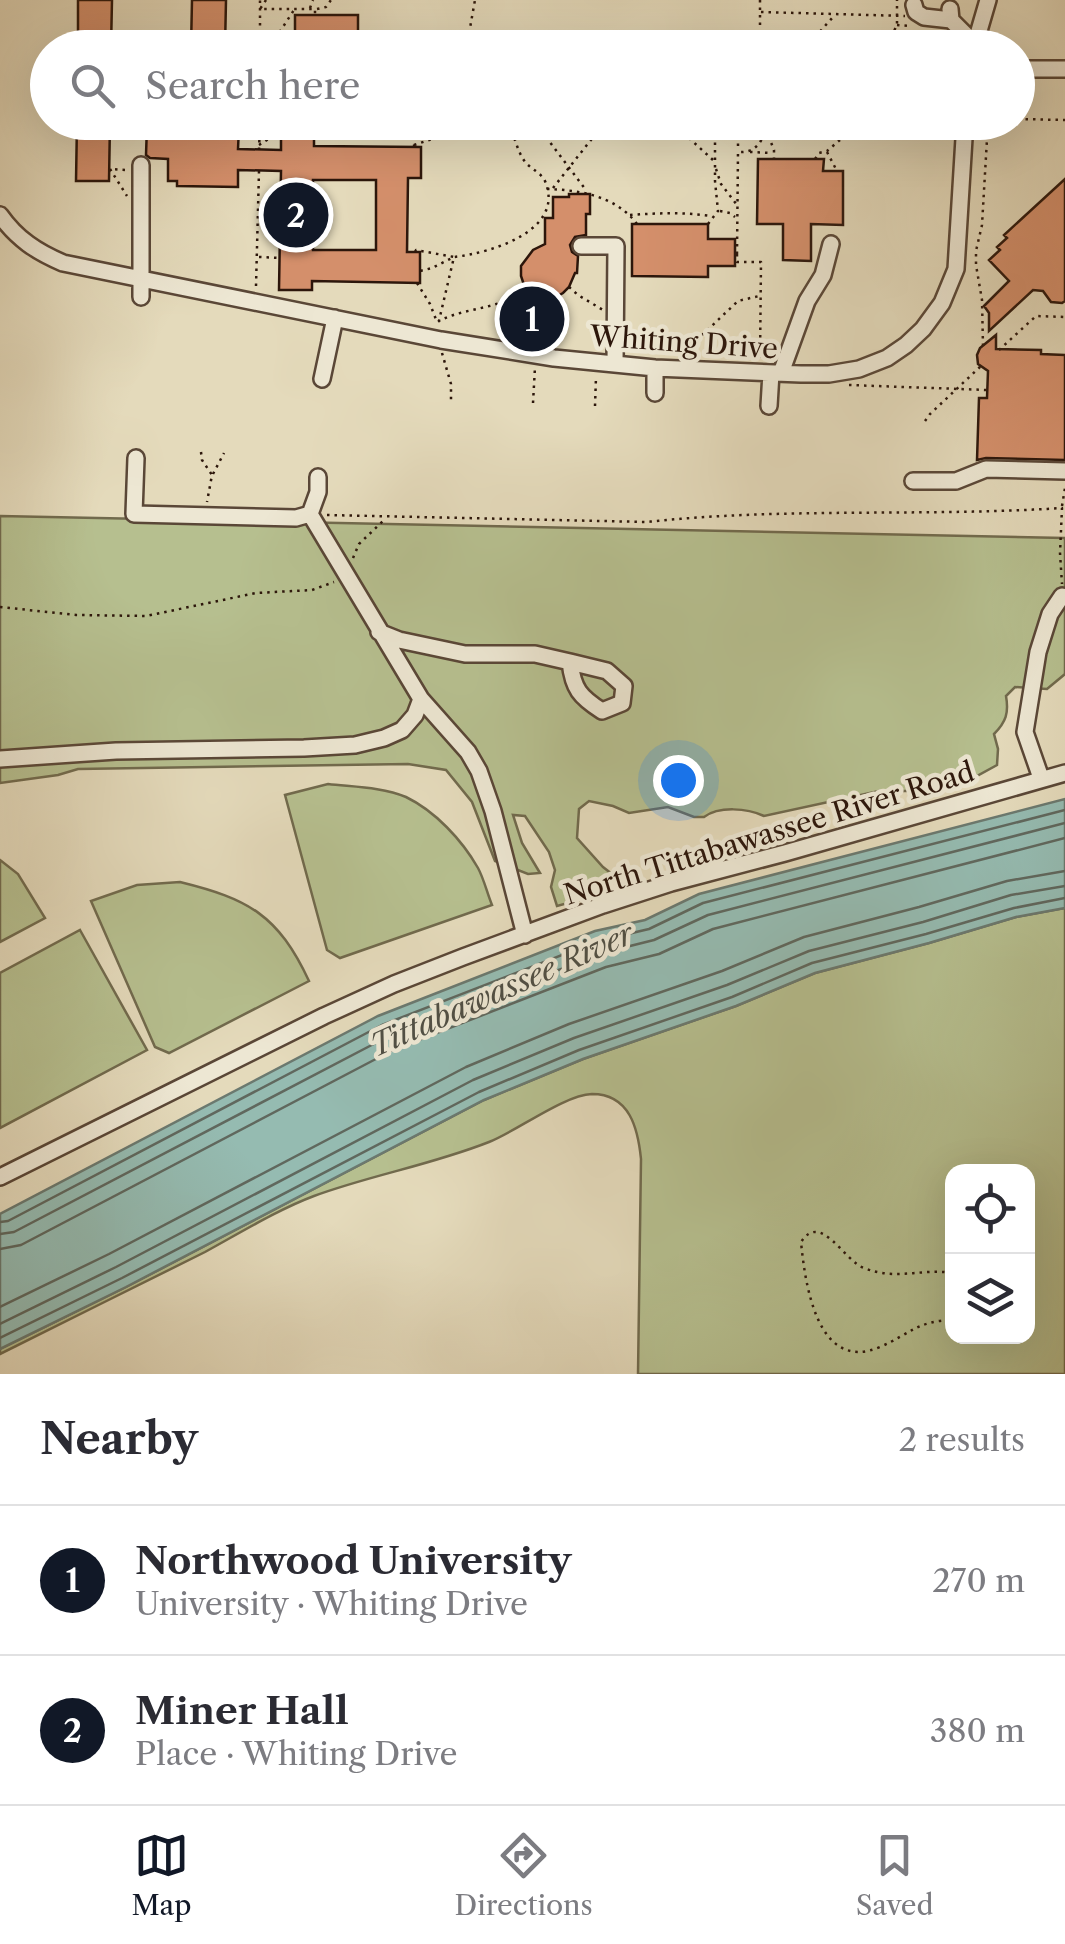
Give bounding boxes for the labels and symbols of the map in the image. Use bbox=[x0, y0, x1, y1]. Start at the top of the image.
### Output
pin: 2 bbox=[264, 178, 328, 252]
pin: 1 bbox=[500, 282, 564, 356]
street label: Whiting Drive bbox=[588, 318, 779, 366]
street label: North Tittabawassee River Road bbox=[560, 754, 978, 912]
your location bbox=[653, 755, 704, 806]
water label: Tittabawassee River bbox=[364, 914, 641, 1064]

